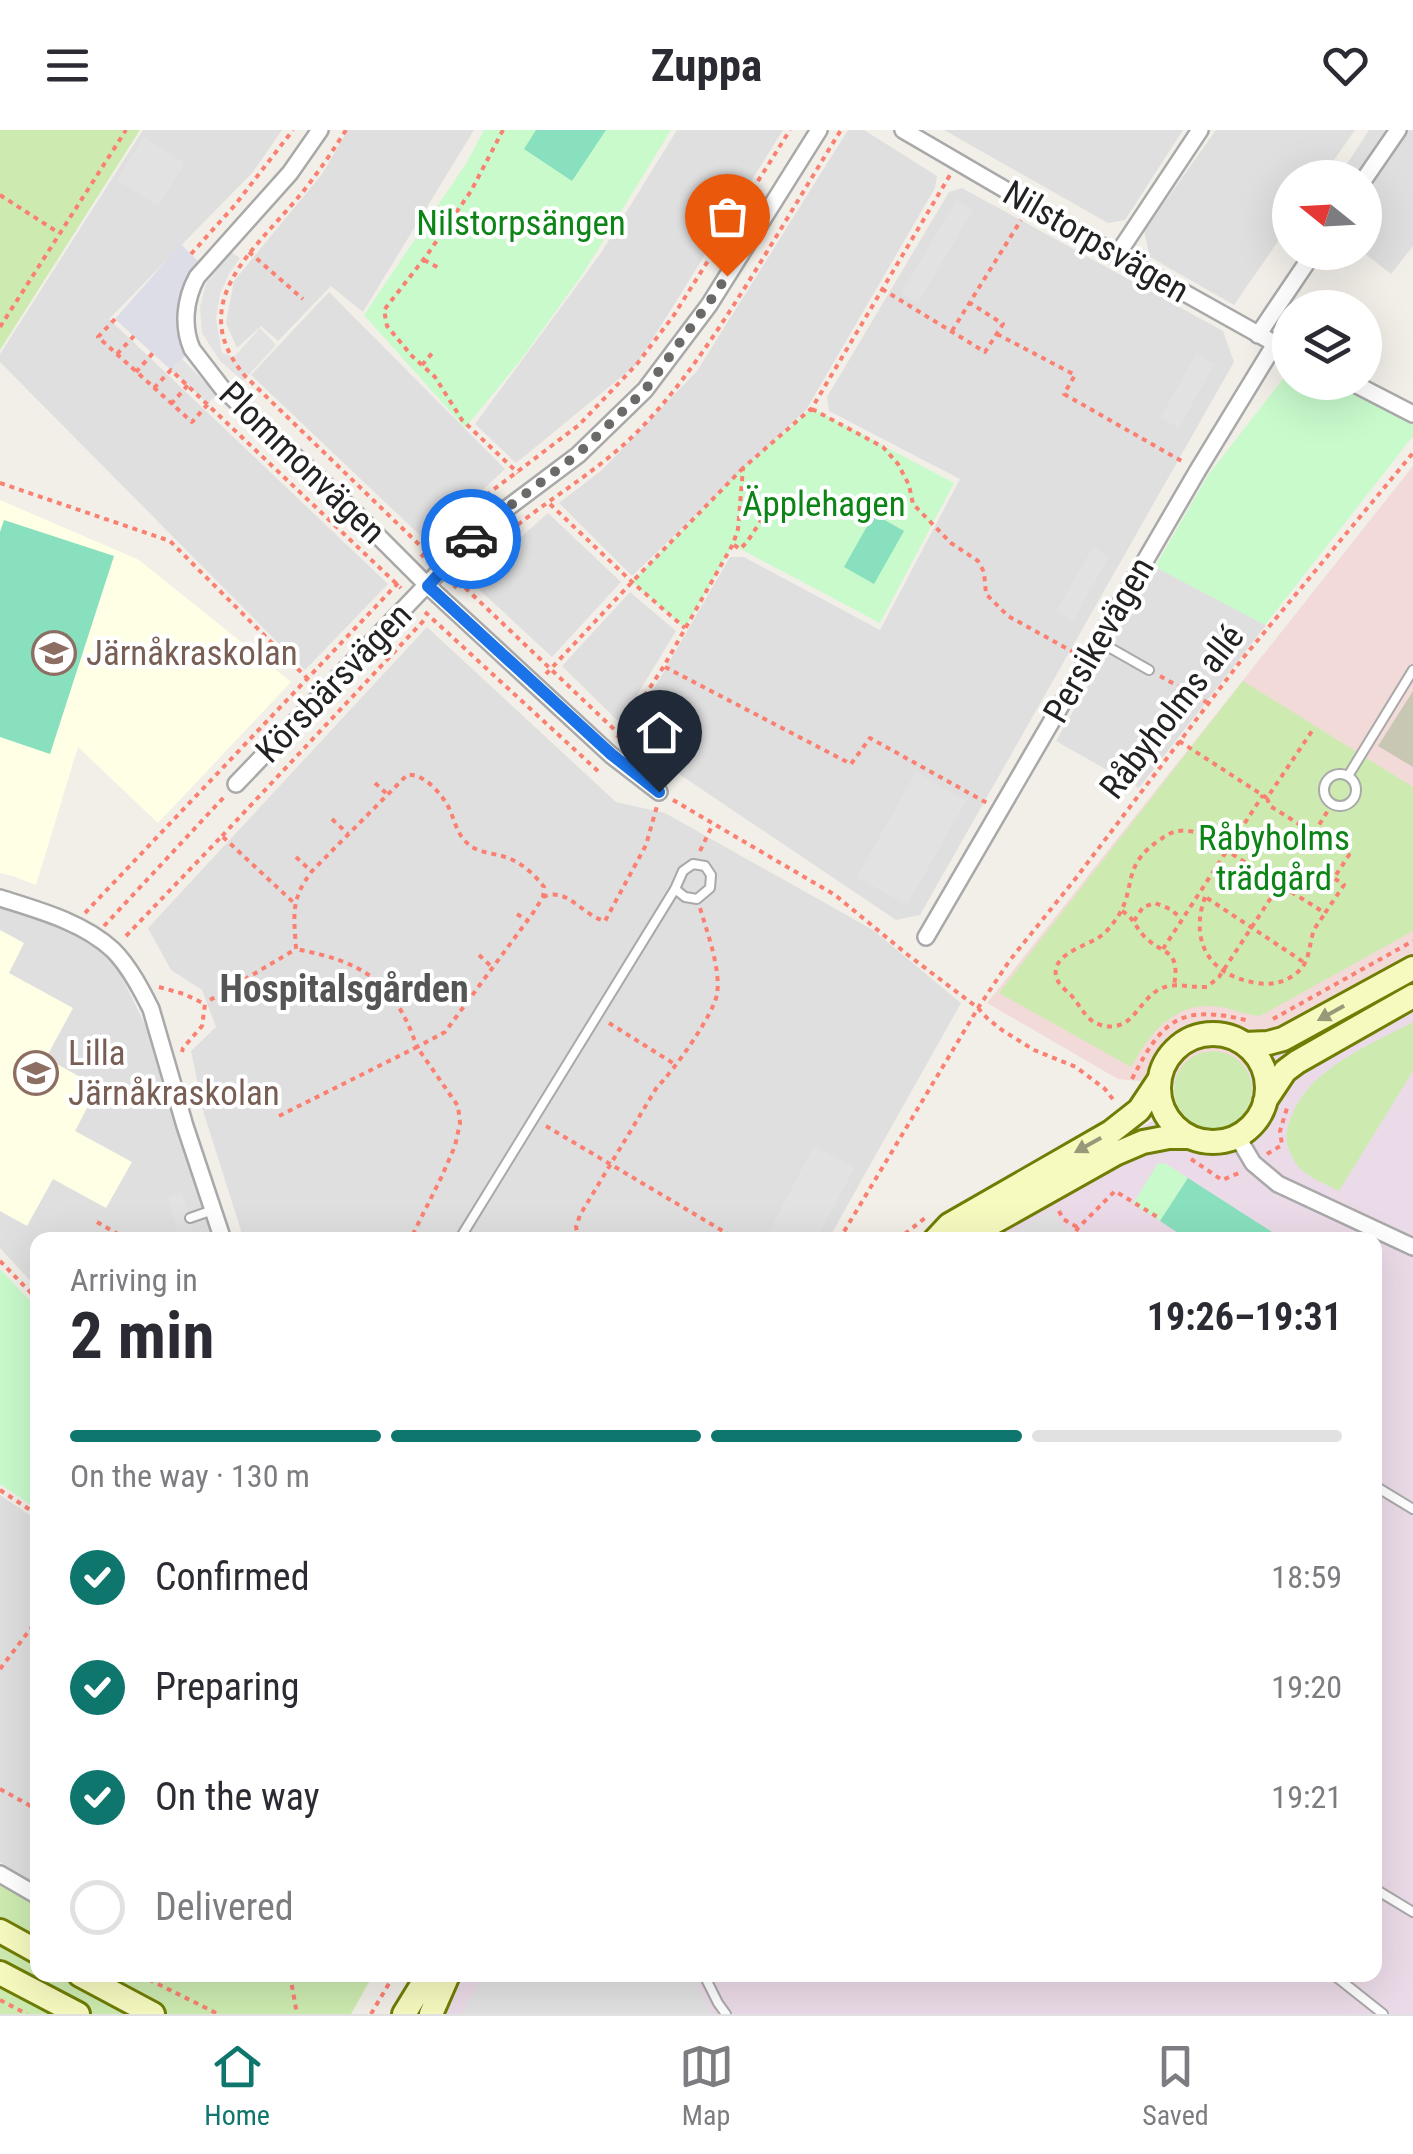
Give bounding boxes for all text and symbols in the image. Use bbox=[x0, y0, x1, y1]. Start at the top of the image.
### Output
icon: menu bbox=[40, 38, 95, 93]
icon: heart bbox=[1318, 38, 1373, 93]
text: Zuppa bbox=[651, 39, 762, 92]
north arrow bbox=[1272, 160, 1382, 270]
map controls bbox=[1272, 160, 1382, 400]
street label: Nilstorpsvägen bbox=[996, 172, 1196, 312]
pin bbox=[685, 174, 770, 277]
icon: bag bbox=[700, 189, 755, 244]
park label: Nilstorpsängen bbox=[416, 203, 626, 244]
button: layers bbox=[1272, 290, 1382, 400]
street label: Plommonvägen bbox=[211, 374, 393, 552]
park label: Äpplehagen bbox=[742, 484, 906, 525]
courier bbox=[421, 489, 521, 589]
icon: car bbox=[444, 512, 499, 567]
street label: Persikevägen bbox=[1035, 550, 1163, 730]
street label: Körsbärsvägen bbox=[248, 595, 420, 771]
street label: Råbyholms allé bbox=[1091, 617, 1253, 807]
school or university icon: Järnåkraskolan bbox=[31, 630, 77, 676]
place label: Järnåkraskolan bbox=[86, 633, 298, 674]
pin bbox=[617, 690, 702, 793]
icon: home bbox=[632, 705, 687, 760]
park label: Råbyholms trädgård bbox=[1198, 818, 1350, 899]
district label: Hospitalsgården bbox=[219, 967, 469, 1011]
one-way arrow bbox=[1316, 1004, 1345, 1021]
place label: Lilla Järnåkraskolan bbox=[68, 1033, 280, 1114]
school or university icon: Lilla Järnåkraskolan bbox=[13, 1050, 59, 1096]
one-way arrow bbox=[1074, 1136, 1103, 1153]
text: Arriving in bbox=[70, 1261, 198, 1299]
text: 19:26–19:31 bbox=[1147, 1295, 1342, 1339]
text: 2 min bbox=[70, 1298, 214, 1374]
text: On the way · 130 m bbox=[70, 1457, 310, 1495]
icon: check bbox=[70, 1550, 125, 1605]
text: Confirmed bbox=[155, 1555, 310, 1599]
text: 18:59 bbox=[1271, 1558, 1342, 1596]
icon: check bbox=[70, 1660, 125, 1715]
text: Preparing bbox=[155, 1665, 300, 1709]
text: 19:20 bbox=[1271, 1668, 1342, 1706]
icon: check bbox=[70, 1770, 125, 1825]
text: On the way bbox=[155, 1775, 320, 1819]
text: 19:21 bbox=[1271, 1778, 1342, 1816]
text: Delivered bbox=[155, 1885, 294, 1929]
tab: Home bbox=[204, 2039, 270, 2132]
tab: Map bbox=[679, 2039, 734, 2132]
tab: Saved bbox=[1142, 2039, 1209, 2132]

